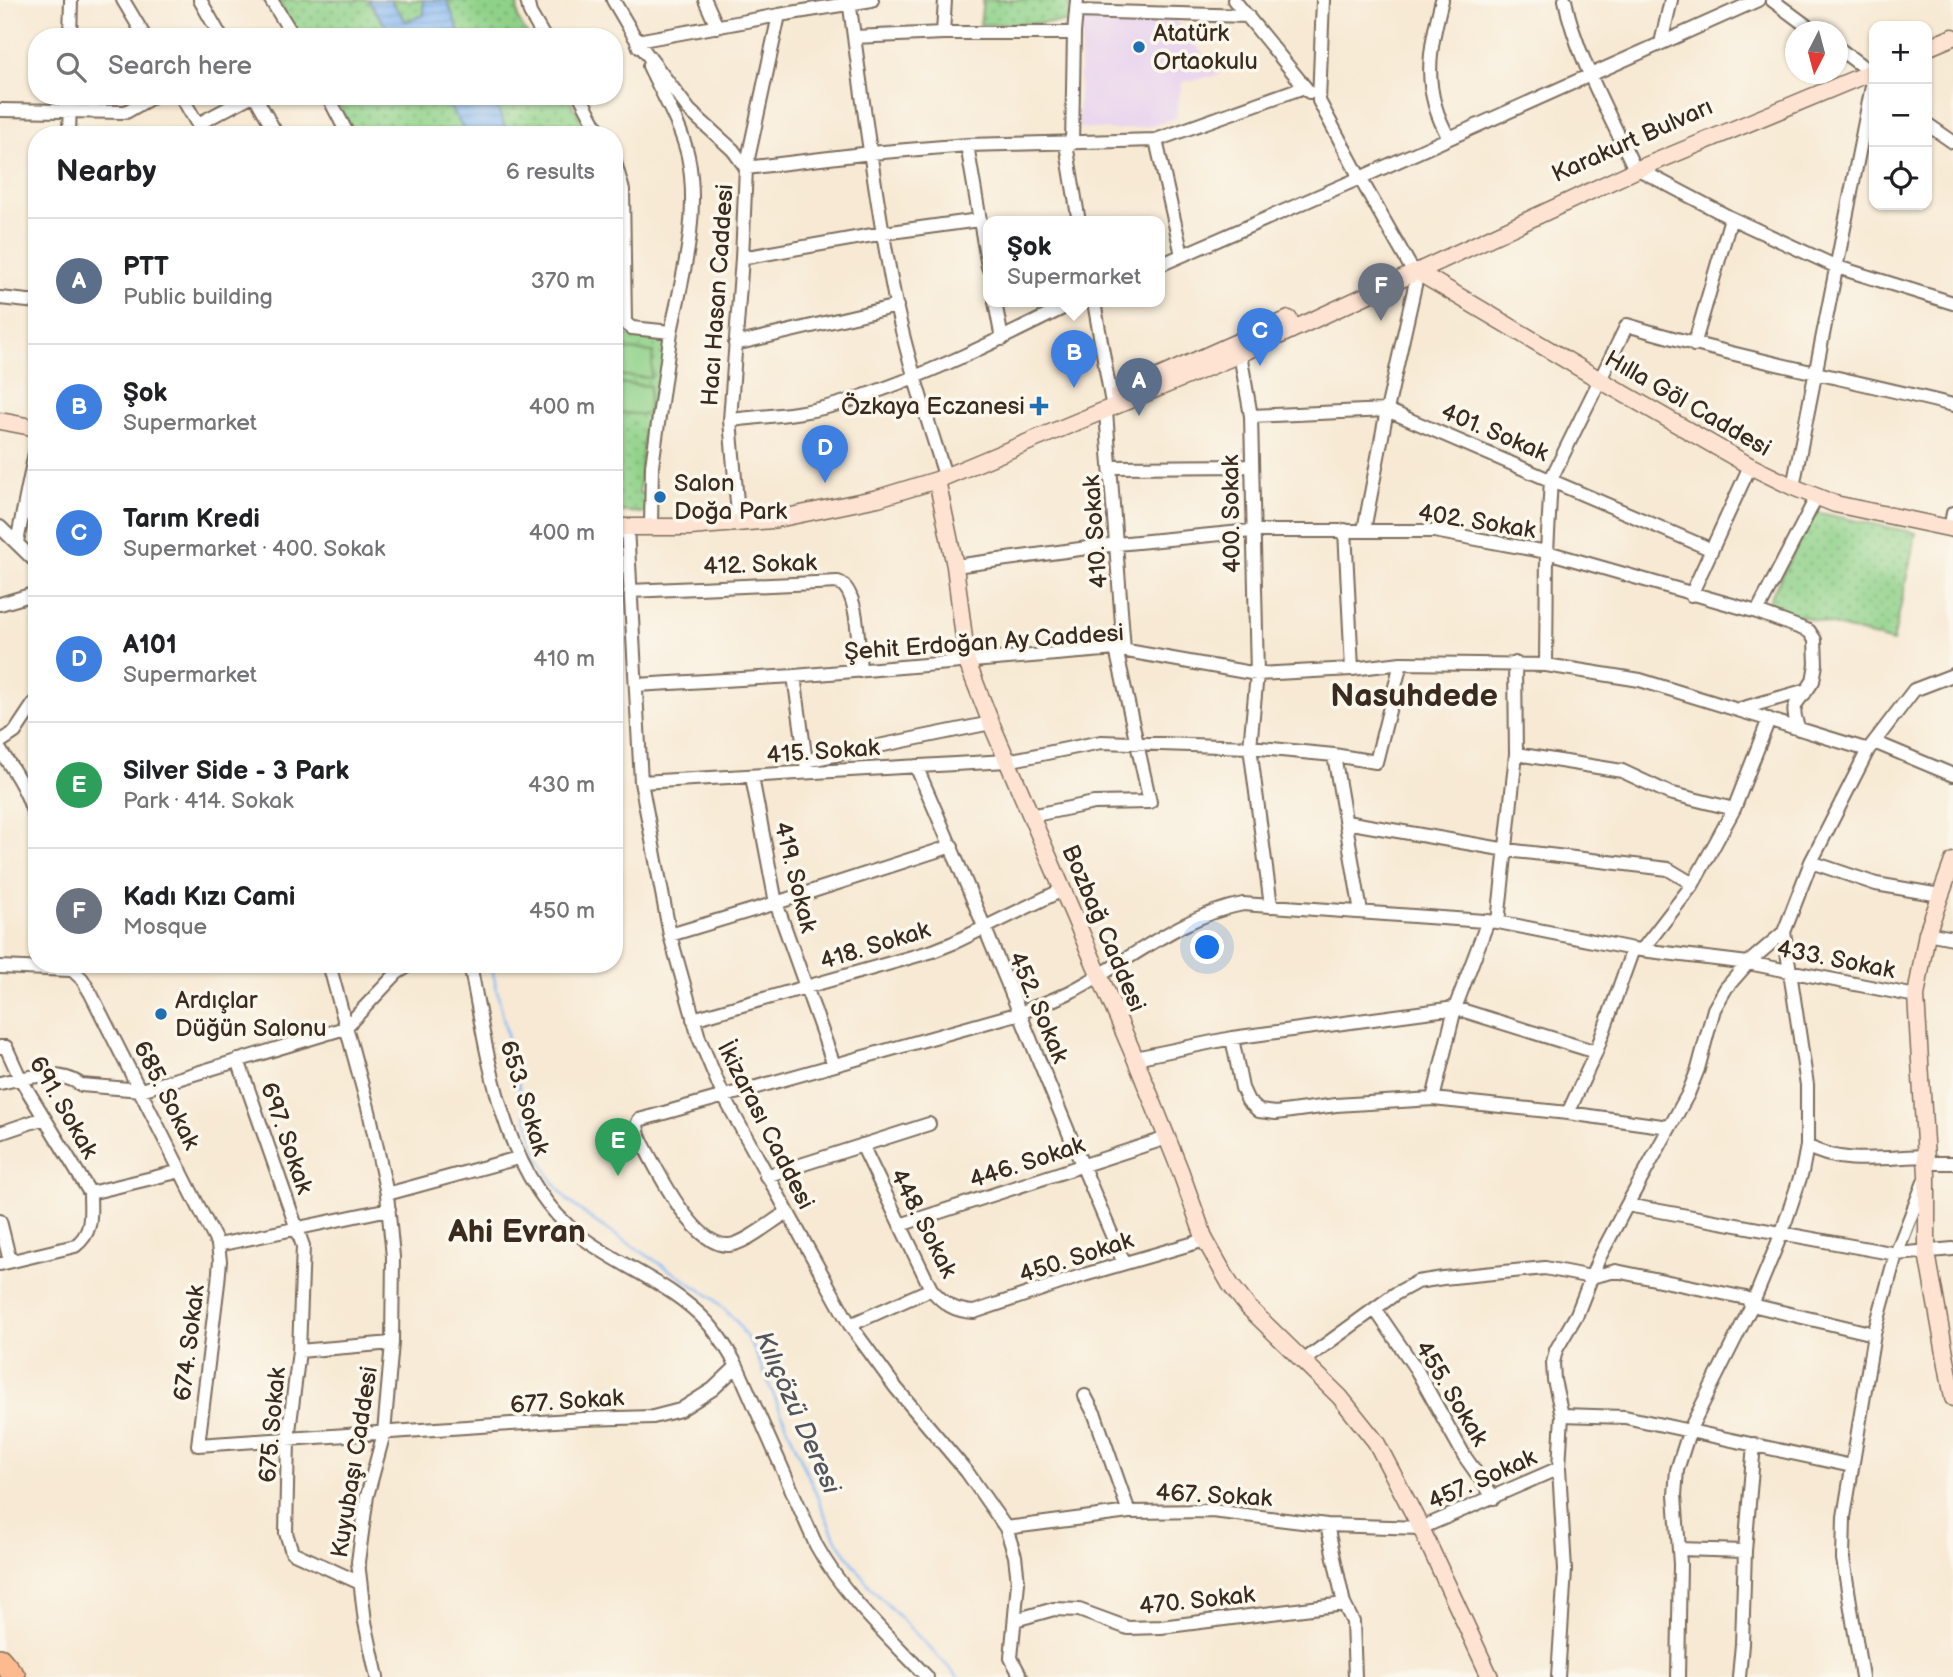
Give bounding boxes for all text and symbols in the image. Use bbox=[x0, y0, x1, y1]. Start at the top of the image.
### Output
place label: Atatürk Ortaokulu bbox=[1153, 19, 1258, 76]
north arrow bbox=[1785, 21, 1848, 84]
map controls bbox=[1869, 21, 1932, 210]
button: + bbox=[1869, 21, 1932, 84]
search box bbox=[28, 28, 623, 105]
marker: Atatürk Ortaokulu bbox=[1131, 39, 1147, 55]
icon: search bbox=[52, 48, 90, 86]
text: Search here bbox=[108, 51, 252, 82]
button: − bbox=[1869, 84, 1932, 147]
street label: Karakurt Bulvarı bbox=[1547, 92, 1717, 189]
button: locate bbox=[1869, 147, 1932, 210]
text: Nearby bbox=[56, 154, 156, 190]
text: 6 results bbox=[506, 158, 595, 186]
street label: Hacı Hasan Caddesi bbox=[695, 183, 740, 407]
popup bbox=[983, 216, 1165, 307]
text: Şok bbox=[1007, 232, 1051, 263]
text: PTT bbox=[123, 252, 169, 283]
text: Supermarket bbox=[1007, 263, 1141, 291]
pin: F bbox=[1358, 263, 1404, 321]
text: A bbox=[72, 267, 86, 295]
text: 370 m bbox=[531, 267, 595, 295]
text: Public building bbox=[123, 283, 273, 311]
pin: C bbox=[1237, 308, 1283, 366]
pin: B bbox=[1051, 330, 1097, 388]
street label: Hılla Göl Caddesi bbox=[1599, 344, 1776, 463]
pin: A bbox=[1116, 358, 1162, 416]
text: Şok bbox=[123, 378, 167, 409]
place label: Özkaya Eczanesi bbox=[841, 392, 1025, 421]
text: B bbox=[71, 393, 87, 421]
text: 400 m bbox=[529, 393, 595, 421]
street label: 401. Sokak bbox=[1437, 397, 1553, 468]
marker: Özkaya Eczanesi bbox=[1031, 398, 1047, 414]
text: Supermarket bbox=[123, 409, 257, 437]
pin: D bbox=[802, 425, 848, 483]
street label: 400. Sokak bbox=[1216, 454, 1247, 573]
place label: Salon Doğa Park bbox=[674, 469, 787, 526]
street label: 410. Sokak bbox=[1077, 474, 1114, 590]
marker: Salon Doğa Park bbox=[652, 489, 668, 505]
street label: 402. Sokak bbox=[1416, 498, 1538, 545]
text: Tarım Kredi bbox=[123, 504, 260, 535]
text: C bbox=[71, 519, 87, 547]
text: 400 m bbox=[529, 519, 595, 547]
text: Supermarket · 400. Sokak bbox=[123, 535, 385, 563]
street label: 412. Sokak bbox=[703, 548, 818, 581]
street label: Şehit Erdoğan Ay Caddesi bbox=[843, 618, 1125, 667]
text: A101 bbox=[123, 630, 177, 661]
text: D bbox=[71, 645, 87, 673]
text: 410 m bbox=[533, 645, 595, 673]
text: Supermarket bbox=[123, 661, 257, 689]
district label: Nasuhdede bbox=[1330, 677, 1498, 716]
street label: 415. Sokak bbox=[766, 733, 881, 770]
text: Silver Side - 3 Park bbox=[123, 756, 349, 787]
text: E bbox=[72, 771, 86, 799]
text: 430 m bbox=[528, 771, 595, 799]
text: Park · 414. Sokak bbox=[123, 787, 293, 815]
street label: 419. Sokak bbox=[768, 819, 823, 936]
street label: Bozbağ Caddesi bbox=[1055, 840, 1152, 1016]
text: Kadı Kızı Cami bbox=[123, 882, 295, 913]
text: F bbox=[72, 897, 86, 925]
text: 450 m bbox=[529, 897, 595, 925]
text: Mosque bbox=[123, 913, 207, 941]
street label: 418. Sokak bbox=[817, 915, 934, 976]
your location bbox=[1190, 930, 1224, 964]
street label: 433. Sokak bbox=[1774, 934, 1898, 985]
street label: 452. Sokak bbox=[1002, 947, 1075, 1067]
place label: Ardıçlar Düğün Salonu bbox=[175, 986, 327, 1043]
marker: Ardıçlar Düğün Salonu bbox=[153, 1006, 169, 1022]
street label: 685. Sokak bbox=[127, 1036, 206, 1155]
street label: İkizarası Caddesi bbox=[711, 1036, 820, 1214]
street label: 653. Sokak bbox=[493, 1037, 556, 1159]
street label: 691. Sokak bbox=[23, 1051, 105, 1164]
street label: 697. Sokak bbox=[254, 1079, 319, 1198]
pin: E bbox=[595, 1118, 641, 1176]
street label: 446. Sokak bbox=[966, 1130, 1089, 1195]
street label: 448. Sokak bbox=[884, 1164, 964, 1283]
district label: Ahi Evran bbox=[447, 1213, 586, 1252]
street label: 450. Sokak bbox=[1016, 1225, 1137, 1290]
street label: 674. Sokak bbox=[168, 1283, 211, 1403]
water label: Kılıçözü Deresi bbox=[747, 1327, 847, 1500]
street label: 455. Sokak bbox=[1409, 1335, 1494, 1451]
street label: Kuyubaşı Caddesi bbox=[325, 1364, 384, 1560]
street label: 675. Sokak bbox=[253, 1366, 292, 1484]
street label: 677. Sokak bbox=[509, 1383, 625, 1420]
street label: 457. Sokak bbox=[1423, 1443, 1541, 1516]
street label: 467. Sokak bbox=[1155, 1478, 1273, 1513]
street label: 470. Sokak bbox=[1138, 1580, 1257, 1621]

